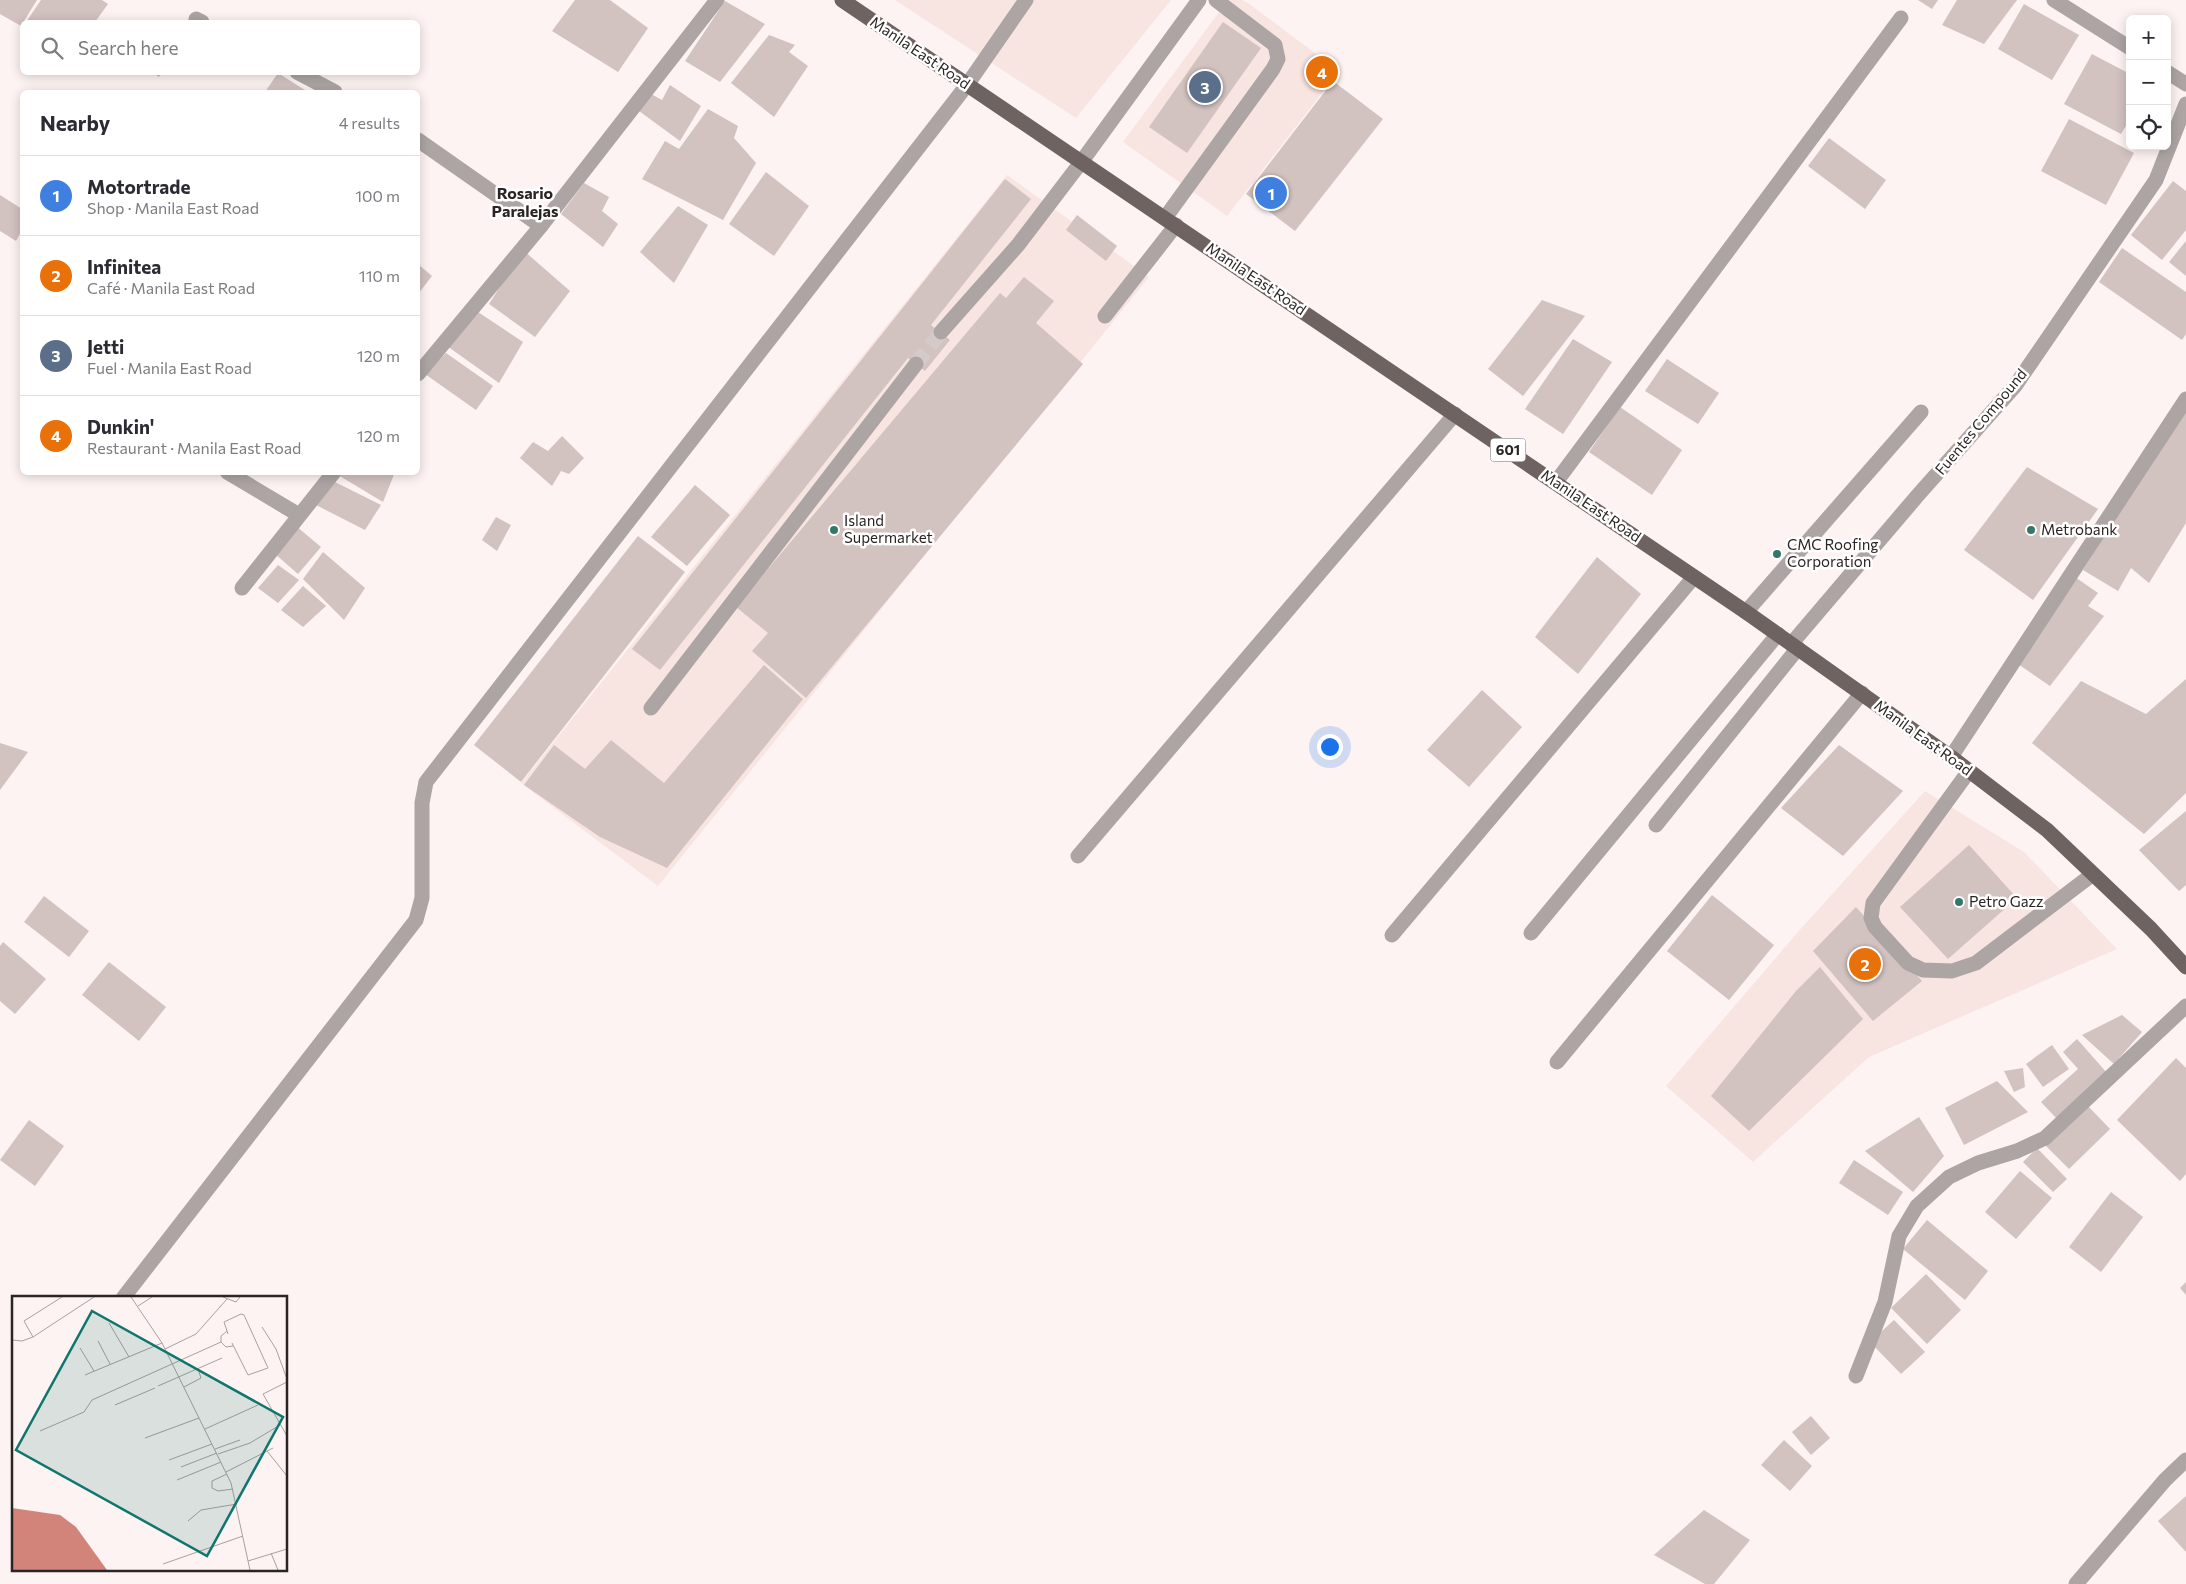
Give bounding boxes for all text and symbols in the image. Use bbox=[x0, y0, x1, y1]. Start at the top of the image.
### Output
street label: Manila East Road bbox=[867, 12, 974, 92]
map controls bbox=[2126, 15, 2171, 150]
button: + bbox=[2126, 15, 2171, 60]
search box bbox=[20, 20, 420, 75]
icon: search bbox=[38, 34, 66, 62]
text: Search here bbox=[78, 36, 178, 59]
pin: 4 bbox=[1306, 53, 1338, 91]
button: − bbox=[2126, 60, 2171, 105]
pin: 3 bbox=[1189, 68, 1221, 106]
button: locate bbox=[2126, 105, 2171, 150]
text: Nearby bbox=[40, 110, 110, 135]
text: 4 results bbox=[339, 113, 400, 132]
pin: 1 bbox=[1255, 174, 1287, 212]
text: Motortrade bbox=[87, 175, 190, 198]
district label: Rosario Paralejas bbox=[492, 183, 558, 220]
text: 1 bbox=[52, 186, 60, 205]
text: 100 m bbox=[355, 186, 400, 205]
text: Shop · Manila East Road bbox=[87, 198, 259, 217]
street label: Manila East Road bbox=[1203, 238, 1310, 318]
text: Infinitea bbox=[87, 255, 161, 278]
text: 2 bbox=[51, 266, 61, 285]
text: 110 m bbox=[359, 266, 400, 285]
text: Café · Manila East Road bbox=[87, 278, 255, 297]
text: Jetti bbox=[87, 335, 124, 358]
text: 3 bbox=[51, 346, 61, 365]
text: 120 m bbox=[357, 346, 400, 365]
text: Fuel · Manila East Road bbox=[87, 358, 252, 377]
street label: Fuentes Compound bbox=[1931, 365, 2030, 478]
text: Dunkin' bbox=[87, 415, 154, 438]
text: 4 bbox=[51, 426, 61, 445]
text: 120 m bbox=[357, 426, 400, 445]
text: Restaurant · Manila East Road bbox=[87, 438, 301, 457]
road number: 601 bbox=[1490, 438, 1526, 462]
street label: Manila East Road bbox=[1538, 465, 1645, 545]
place label: Island Supermarket bbox=[844, 511, 933, 546]
place label: Metrobank bbox=[2041, 520, 2117, 538]
marker: Island Supermarket bbox=[828, 524, 840, 536]
marker: Metrobank bbox=[2025, 524, 2037, 536]
place label: CMC Roofing Corporation bbox=[1787, 535, 1878, 570]
marker: CMC Roofing Corporation bbox=[1771, 548, 1783, 560]
street label: Manila East Road bbox=[1871, 696, 1976, 779]
your location bbox=[1317, 734, 1343, 760]
place label: Petro Gazz bbox=[1969, 892, 2043, 910]
marker: Petro Gazz bbox=[1953, 896, 1965, 908]
pin: 2 bbox=[1849, 945, 1881, 983]
inset map bbox=[12, 1296, 288, 1572]

